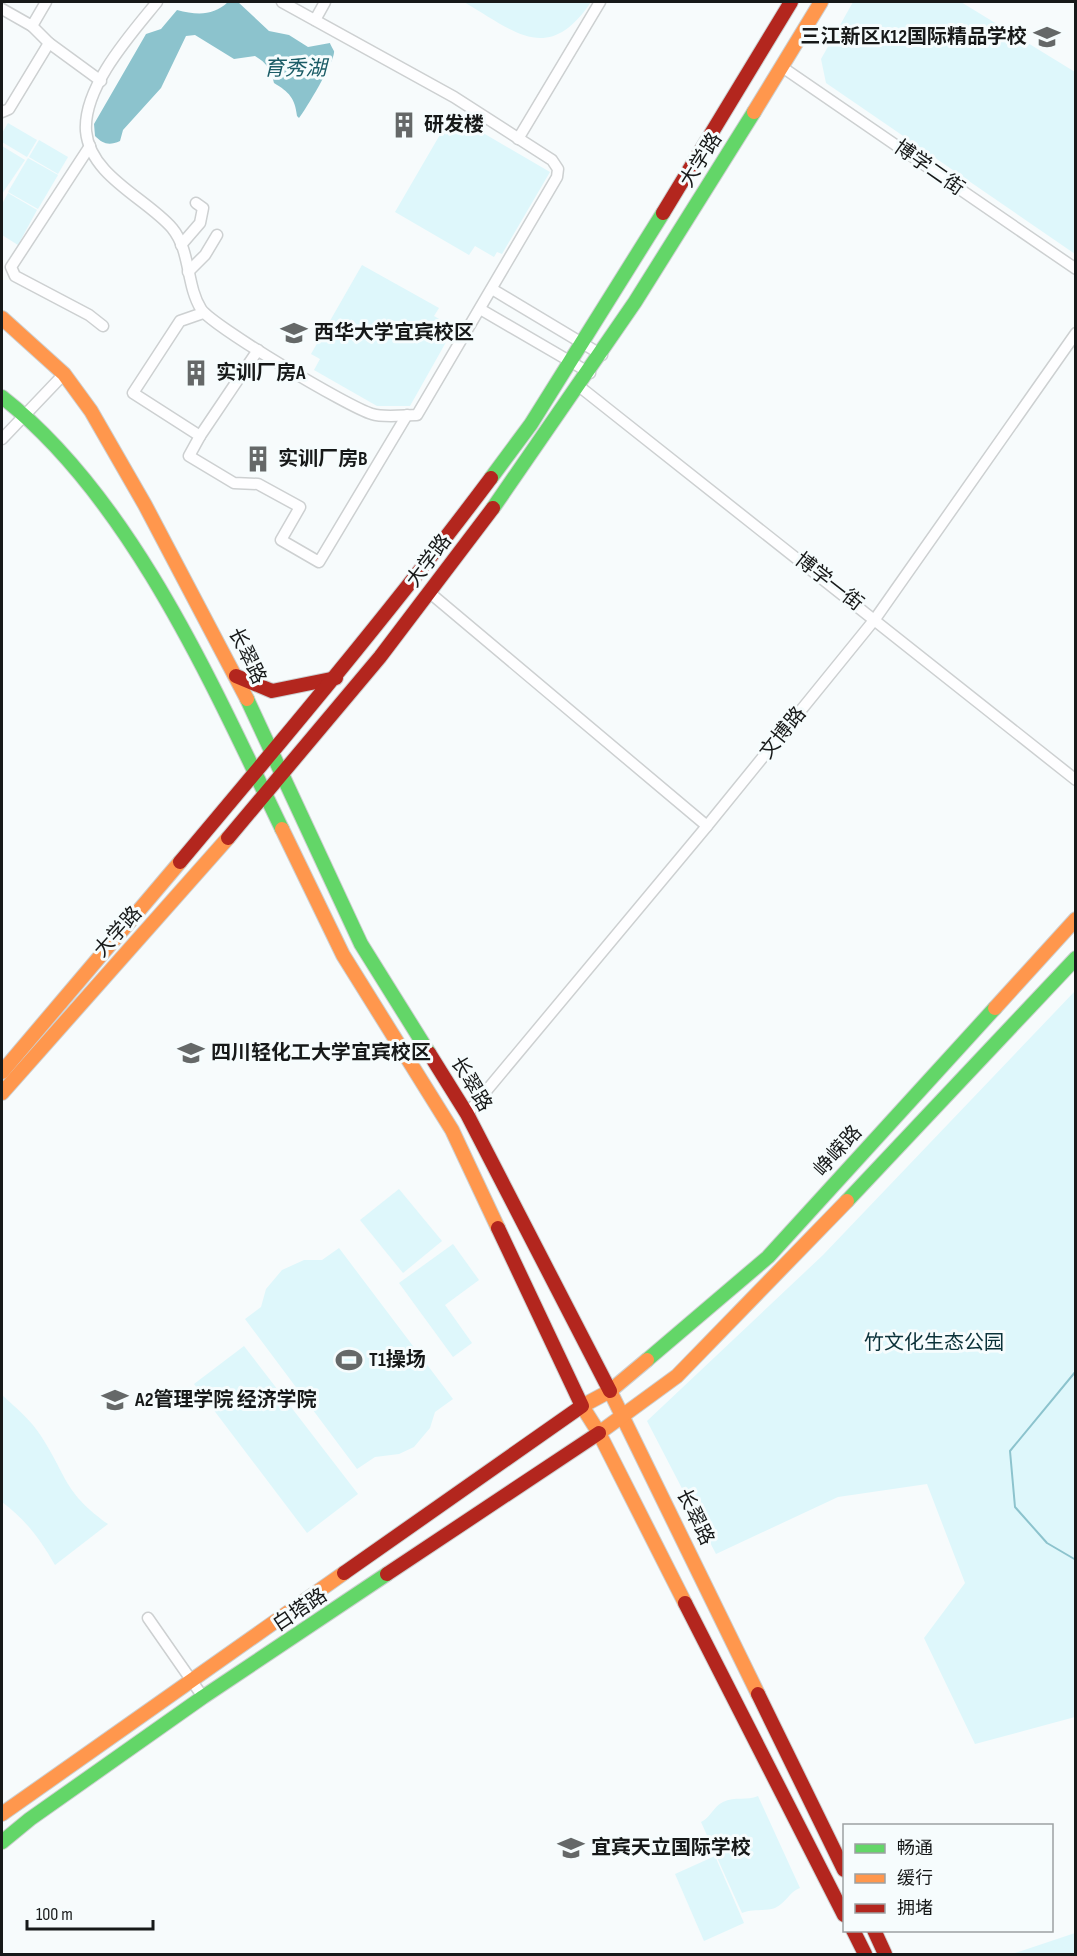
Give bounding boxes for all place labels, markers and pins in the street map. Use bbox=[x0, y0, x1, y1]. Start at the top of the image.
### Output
school or university icon: 三江新区K12国际精品学校 bbox=[1032, 22, 1062, 52]
place label: 三江新区K12国际精品学校 bbox=[800, 25, 1027, 49]
building icon: 研发楼 bbox=[389, 110, 419, 140]
place label: 研发楼 bbox=[424, 113, 484, 137]
school or university icon: 西华大学宜宾校区 bbox=[279, 318, 309, 348]
place label: 西华大学宜宾校区 bbox=[314, 321, 474, 345]
building icon: 实训厂房A bbox=[181, 358, 211, 388]
place label: 实训厂房A bbox=[216, 361, 306, 385]
building icon: 实训厂房B bbox=[243, 444, 273, 474]
place label: 实训厂房B bbox=[278, 447, 368, 471]
school or university icon: 四川轻化工大学宜宾校区 bbox=[176, 1038, 206, 1068]
place label: 四川轻化工大学宜宾校区 bbox=[211, 1041, 431, 1065]
sports icon: T1操场 bbox=[334, 1345, 364, 1375]
place label: T1操场 bbox=[369, 1348, 426, 1372]
school or university icon: A2管理学院 经济学院 bbox=[100, 1385, 130, 1415]
place label: A2管理学院 经济学院 bbox=[134, 1388, 317, 1412]
school or university icon: 宜宾天立国际学校 bbox=[556, 1833, 586, 1863]
place label: 宜宾天立国际学校 bbox=[591, 1836, 751, 1860]

